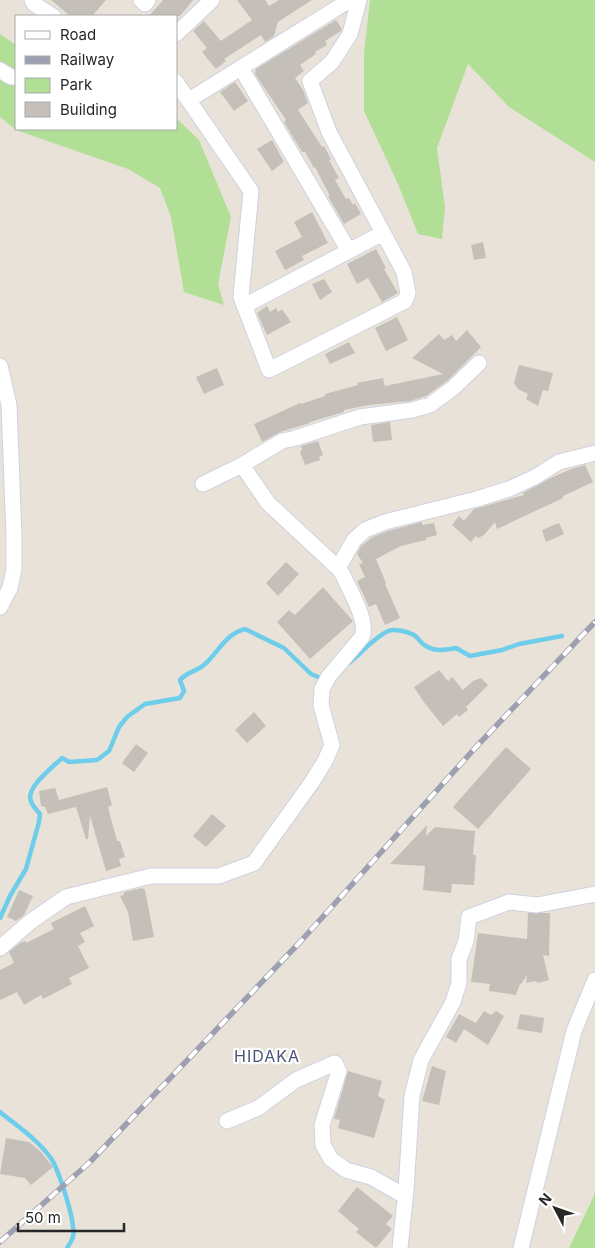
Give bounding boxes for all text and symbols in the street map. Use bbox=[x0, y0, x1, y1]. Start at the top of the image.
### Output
legend bbox=[15, 15, 178, 130]
text: Road bbox=[60, 25, 96, 44]
text: Railway bbox=[60, 50, 115, 69]
text: Park bbox=[60, 75, 93, 94]
text: Building bbox=[60, 100, 117, 119]
district label: HIDAKA bbox=[234, 1046, 300, 1066]
north arrow bbox=[530, 1183, 580, 1233]
text: N bbox=[535, 1190, 555, 1209]
scale bar bbox=[18, 1200, 124, 1232]
text: 50 m bbox=[25, 1208, 61, 1227]

